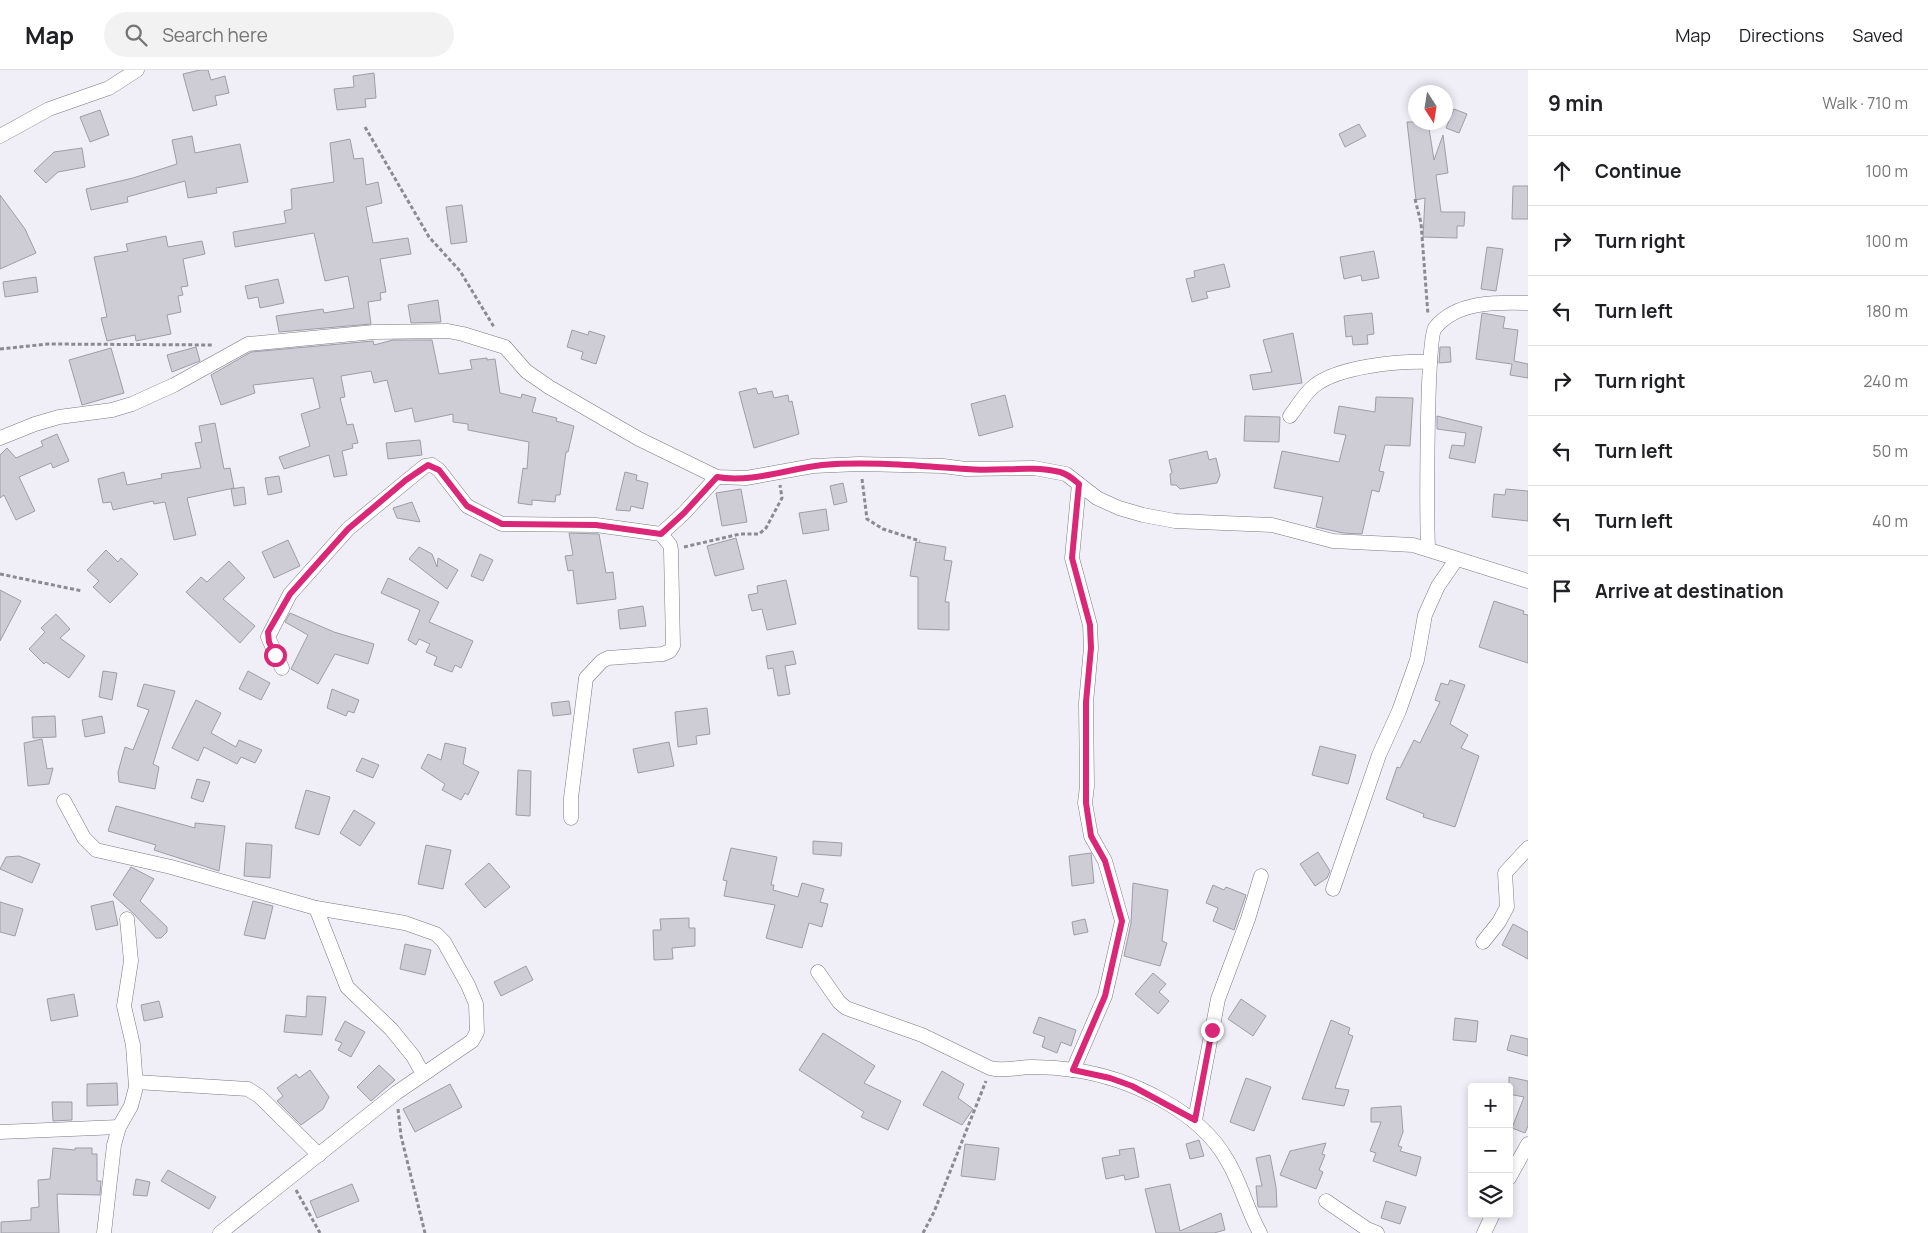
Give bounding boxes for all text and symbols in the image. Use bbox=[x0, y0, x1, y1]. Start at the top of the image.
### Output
search box bbox=[104, 12, 454, 57]
text: Map bbox=[25, 18, 74, 51]
icon: search bbox=[122, 21, 150, 49]
text: Search here bbox=[162, 22, 268, 48]
text: Map bbox=[1675, 23, 1711, 47]
text: Directions bbox=[1739, 23, 1824, 47]
text: Saved bbox=[1852, 23, 1903, 47]
north arrow bbox=[1408, 85, 1453, 130]
text: 9 min bbox=[1548, 89, 1603, 117]
text: Walk · 710 m bbox=[1822, 92, 1908, 114]
icon: ahead bbox=[1548, 157, 1576, 185]
text: Continue bbox=[1595, 158, 1681, 184]
text: 100 m bbox=[1865, 160, 1908, 182]
icon: right bbox=[1548, 227, 1576, 255]
text: Turn right bbox=[1595, 228, 1685, 254]
text: 100 m bbox=[1865, 230, 1908, 252]
icon: left bbox=[1548, 297, 1576, 325]
text: Turn left bbox=[1595, 298, 1673, 324]
text: 180 m bbox=[1866, 300, 1908, 322]
icon: right bbox=[1548, 367, 1576, 395]
text: Turn right bbox=[1595, 368, 1685, 394]
text: 240 m bbox=[1863, 370, 1908, 392]
icon: left bbox=[1548, 437, 1576, 465]
text: Turn left bbox=[1595, 438, 1673, 464]
text: 50 m bbox=[1872, 440, 1908, 462]
icon: left bbox=[1548, 507, 1576, 535]
text: Turn left bbox=[1595, 508, 1673, 534]
text: 40 m bbox=[1872, 510, 1908, 532]
icon: arrive bbox=[1548, 577, 1576, 605]
text: Arrive at destination bbox=[1595, 578, 1784, 604]
route start bbox=[264, 644, 287, 667]
route end bbox=[1201, 1019, 1224, 1042]
map controls bbox=[1468, 1083, 1513, 1218]
button: + bbox=[1468, 1083, 1513, 1128]
button: − bbox=[1468, 1128, 1513, 1173]
button: layers bbox=[1468, 1173, 1513, 1218]

